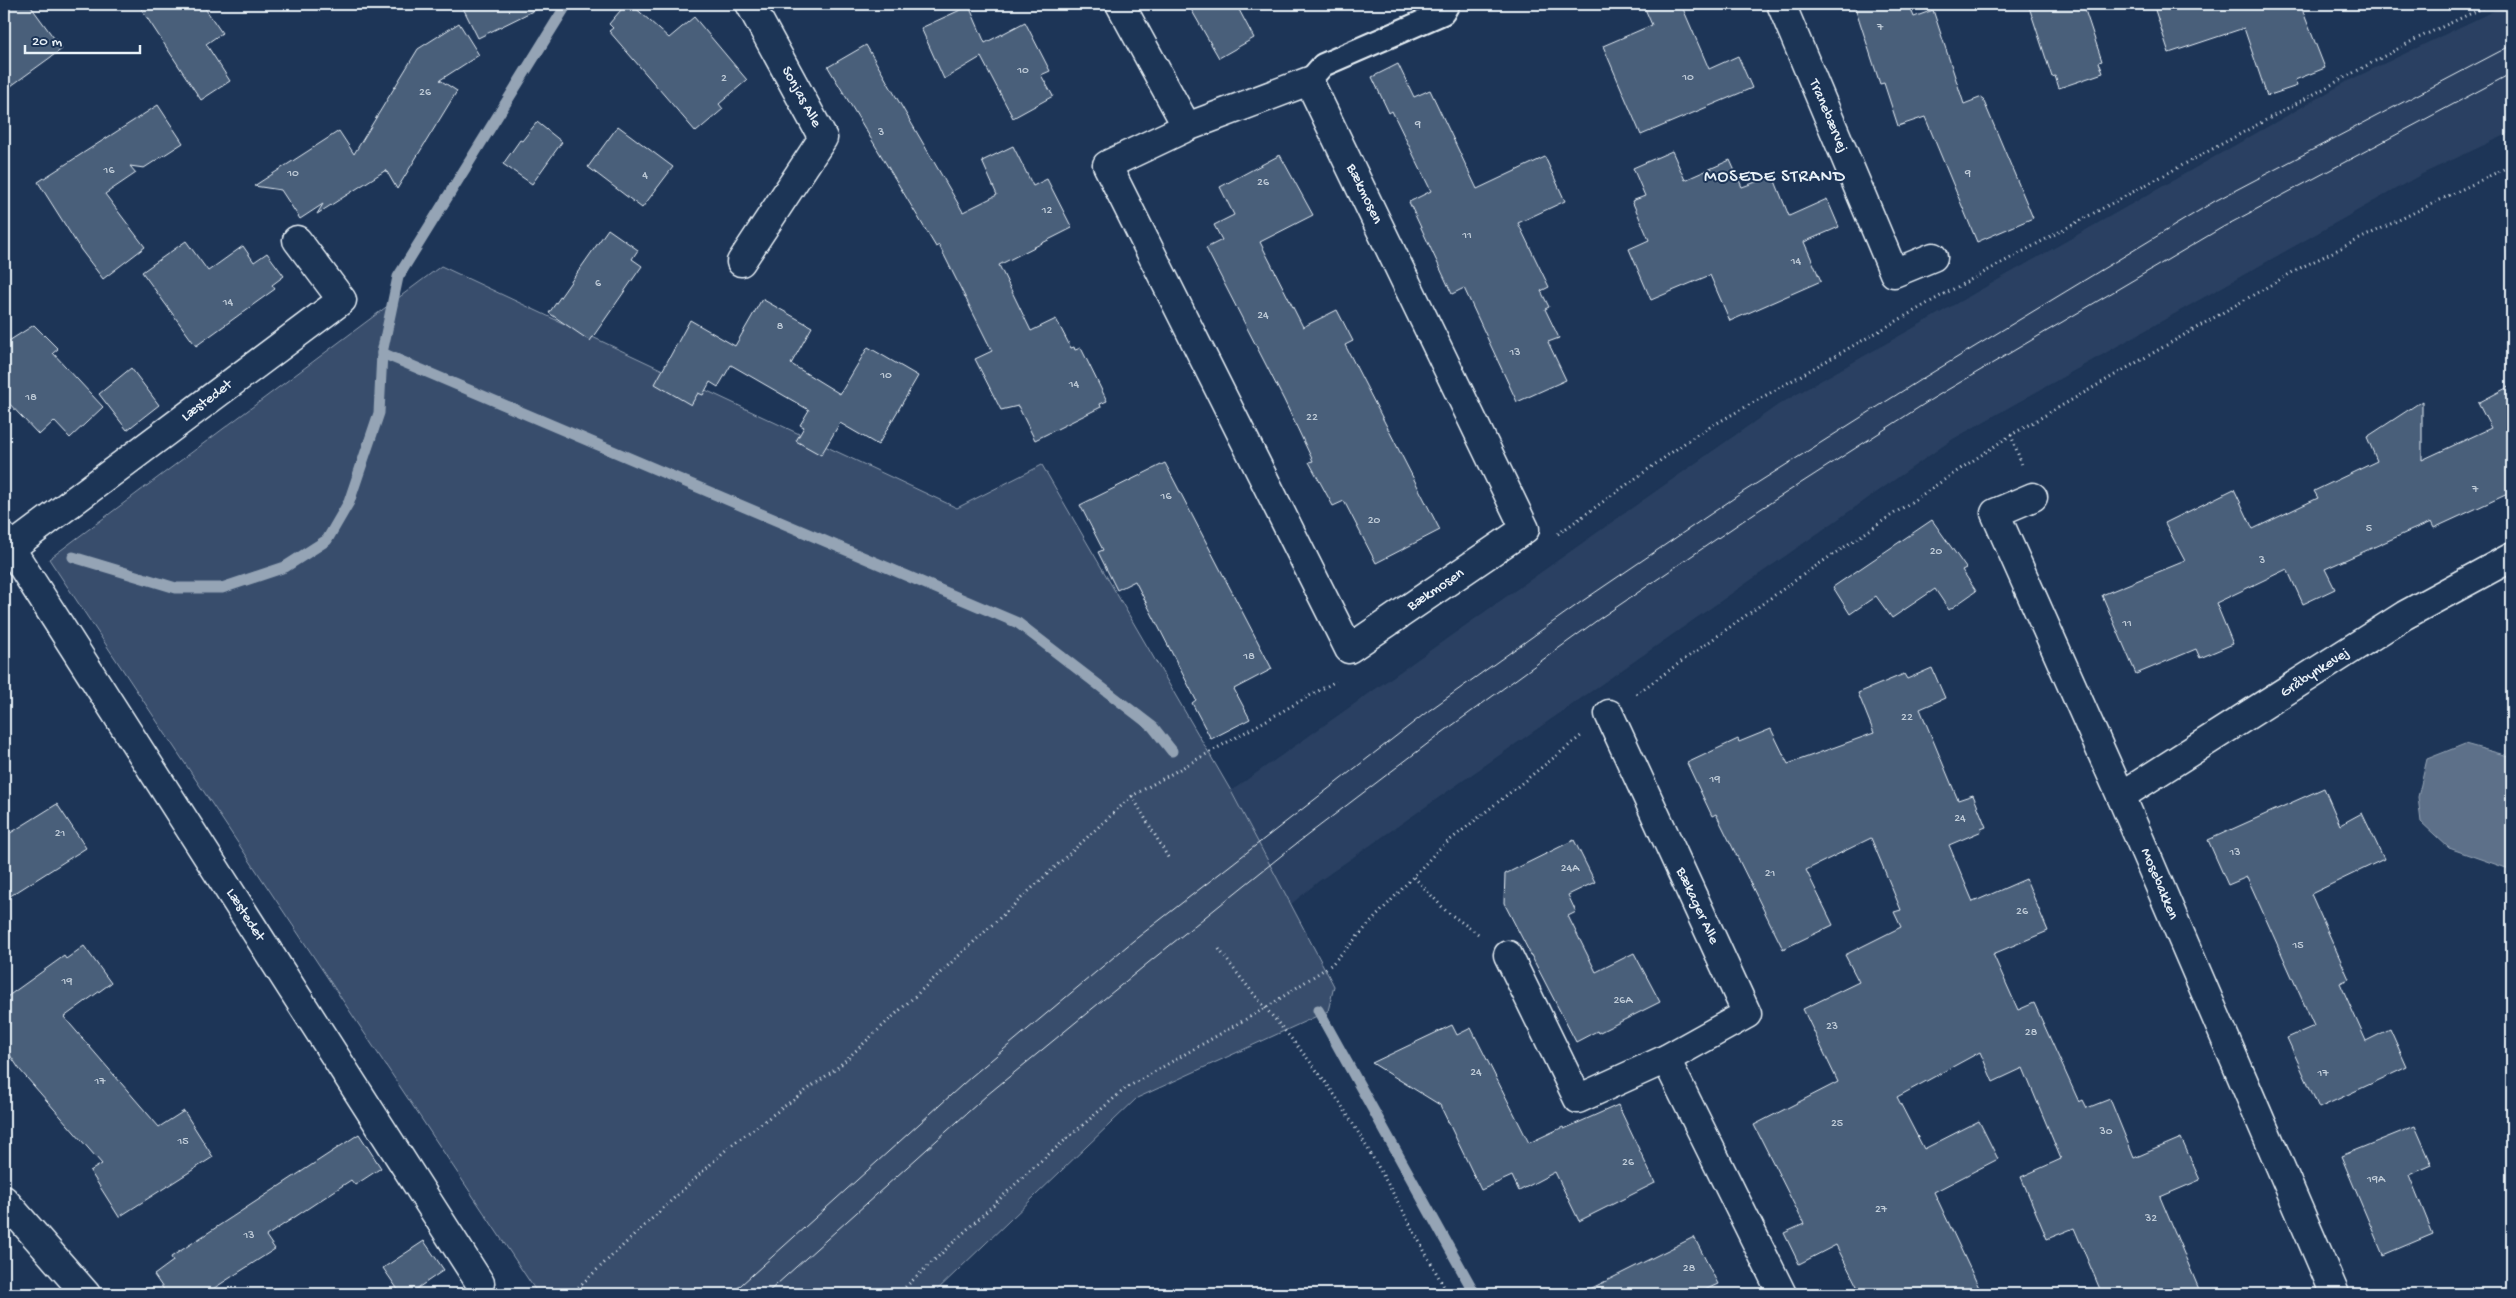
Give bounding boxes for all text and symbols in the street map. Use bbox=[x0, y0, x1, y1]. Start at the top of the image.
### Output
house number: 7 bbox=[1876, 21, 1884, 35]
scale bar bbox=[25, 22, 140, 54]
text: 20 m bbox=[32, 33, 62, 51]
street label: Sonjas Alle bbox=[777, 63, 825, 131]
house number: 10 bbox=[1016, 64, 1029, 78]
house number: 10 bbox=[1681, 71, 1694, 85]
house number: 2 bbox=[721, 72, 727, 86]
street label: Tranebærvej bbox=[1804, 76, 1851, 155]
house number: 26 bbox=[419, 86, 432, 100]
house number: 9 bbox=[1414, 118, 1421, 132]
house number: 3 bbox=[877, 126, 884, 140]
street label: Bækmosen bbox=[1341, 160, 1386, 227]
house number: 16 bbox=[103, 164, 115, 178]
house number: 10 bbox=[286, 167, 299, 181]
district label: MOSEDE STRAND bbox=[1704, 167, 1846, 188]
house number: 9 bbox=[1964, 167, 1971, 181]
house number: 4 bbox=[642, 169, 648, 183]
house number: 26 bbox=[1257, 176, 1270, 190]
house number: 12 bbox=[1041, 204, 1052, 218]
house number: 11 bbox=[1461, 229, 1472, 243]
house number: 14 bbox=[1790, 255, 1802, 269]
house number: 6 bbox=[595, 277, 602, 291]
house number: 14 bbox=[222, 296, 234, 310]
house number: 24 bbox=[1257, 309, 1269, 323]
house number: 8 bbox=[777, 320, 784, 334]
house number: 13 bbox=[1508, 346, 1521, 360]
house number: 10 bbox=[879, 369, 892, 383]
street label: Læstedet bbox=[178, 375, 238, 426]
house number: 14 bbox=[1068, 378, 1080, 392]
house number: 18 bbox=[24, 391, 37, 405]
house number: 22 bbox=[1306, 411, 1318, 425]
house number: 7 bbox=[2471, 483, 2479, 497]
house number: 16 bbox=[1160, 490, 1172, 504]
house number: 20 bbox=[1368, 514, 1381, 528]
house number: 5 bbox=[2366, 522, 2372, 536]
house number: 20 bbox=[1930, 545, 1943, 559]
house number: 3 bbox=[2258, 554, 2265, 568]
street label: Bækmosen bbox=[1403, 564, 1468, 616]
house number: 11 bbox=[2121, 617, 2132, 631]
street label: Gråbynkevej bbox=[2277, 644, 2353, 702]
house number: 18 bbox=[1242, 650, 1255, 664]
house number: 22 bbox=[1901, 711, 1913, 725]
house number: 19 bbox=[1709, 773, 1720, 787]
house number: 24 bbox=[1954, 812, 1966, 826]
house number: 21 bbox=[55, 827, 66, 841]
street label: Mosebakken bbox=[2136, 846, 2182, 922]
house number: 13 bbox=[2228, 846, 2241, 860]
house number: 24A bbox=[1561, 862, 1580, 876]
street label: Bækager Alle bbox=[1671, 864, 1723, 947]
house number: 21 bbox=[1765, 867, 1776, 881]
street label: Læstedet bbox=[221, 885, 270, 946]
house number: 26 bbox=[2016, 905, 2029, 919]
house number: 15 bbox=[2291, 939, 2304, 953]
house number: 19 bbox=[61, 975, 72, 989]
house number: 26A bbox=[1613, 994, 1633, 1008]
house number: 23 bbox=[1826, 1020, 1838, 1034]
house number: 28 bbox=[2025, 1026, 2038, 1040]
house number: 24 bbox=[1470, 1066, 1482, 1080]
house number: 17 bbox=[2316, 1067, 2329, 1081]
house number: 17 bbox=[93, 1075, 106, 1089]
house number: 25 bbox=[1831, 1117, 1843, 1131]
house number: 30 bbox=[2098, 1125, 2113, 1139]
house number: 15 bbox=[176, 1135, 189, 1149]
house number: 26 bbox=[1622, 1156, 1635, 1170]
house number: 19A bbox=[2366, 1173, 2386, 1187]
house number: 27 bbox=[1875, 1203, 1888, 1217]
house number: 32 bbox=[2144, 1212, 2157, 1226]
house number: 13 bbox=[242, 1229, 255, 1243]
house number: 28 bbox=[1683, 1262, 1696, 1276]

